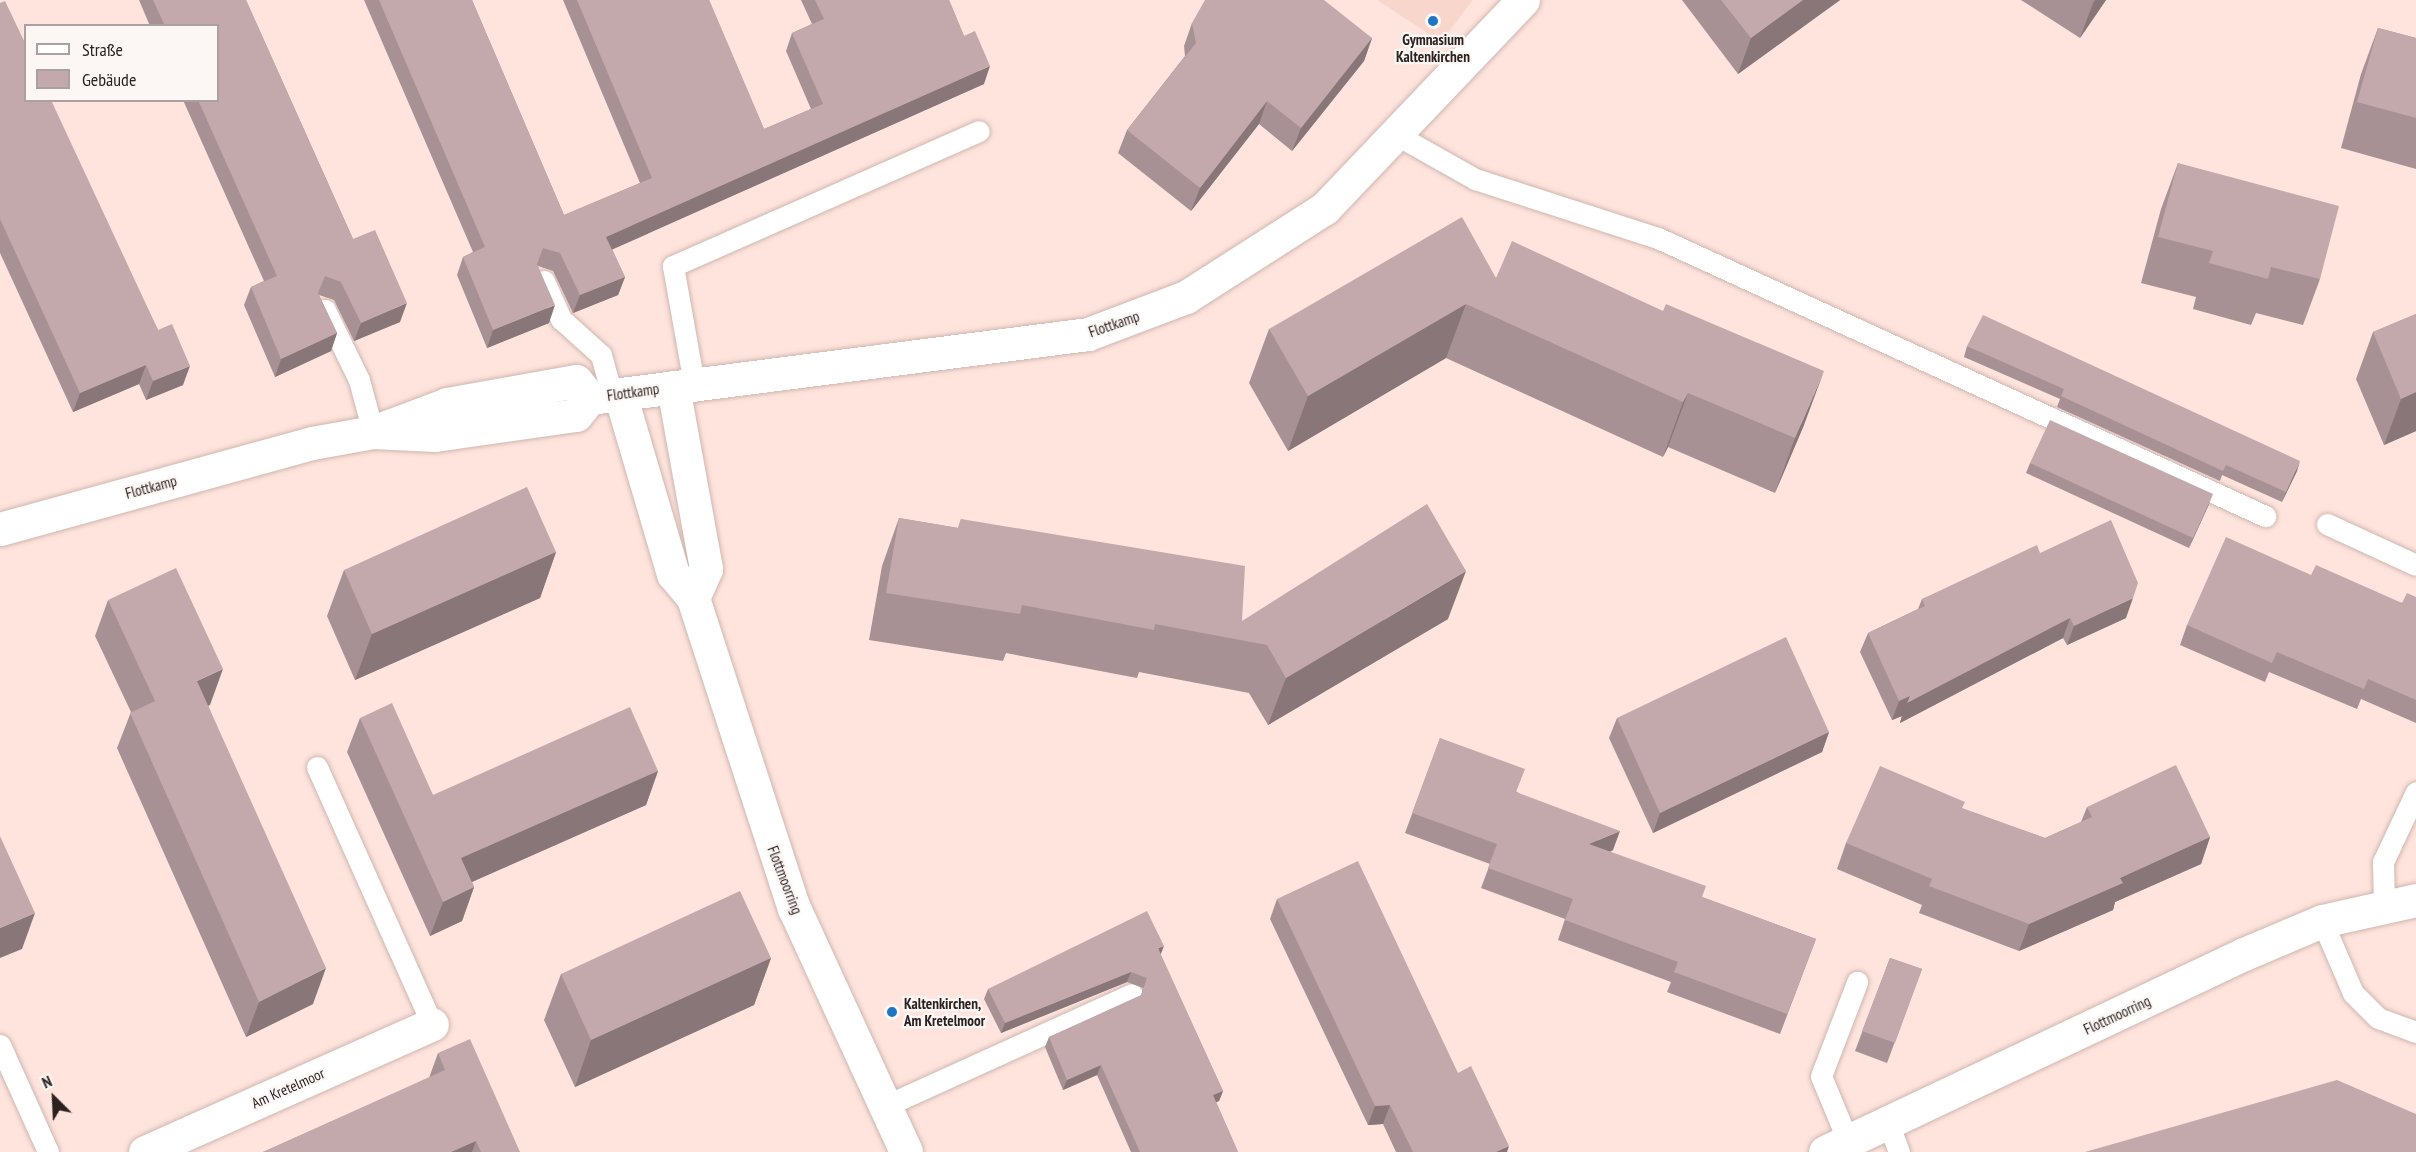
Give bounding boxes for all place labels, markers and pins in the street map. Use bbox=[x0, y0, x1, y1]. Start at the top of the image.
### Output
marker: Gymnasium Kaltenkirchen bbox=[1426, 14, 1440, 28]
place label: Gymnasium Kaltenkirchen bbox=[1396, 30, 1470, 65]
place label: Kaltenkirchen, Am Kretelmoor bbox=[904, 994, 985, 1029]
marker: Kaltenkirchen, Am Kretelmoor bbox=[885, 1005, 899, 1019]

